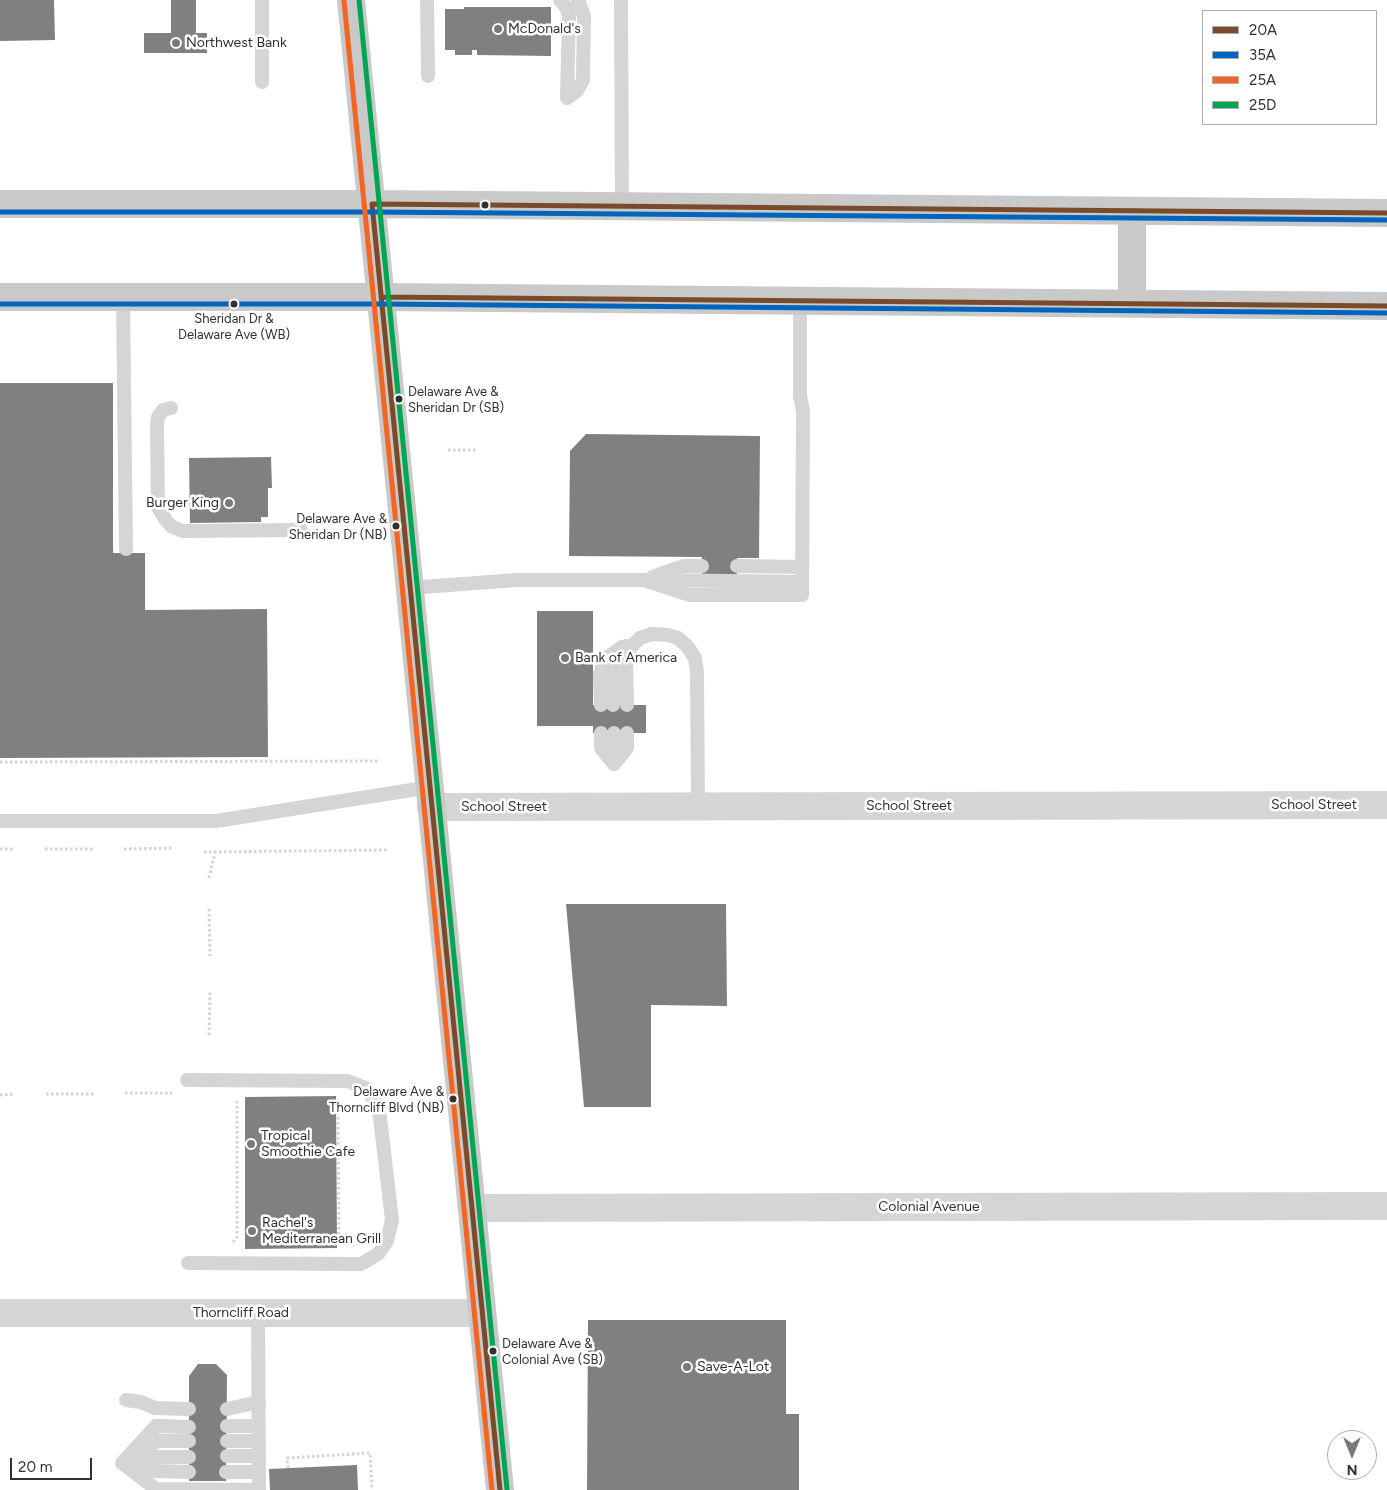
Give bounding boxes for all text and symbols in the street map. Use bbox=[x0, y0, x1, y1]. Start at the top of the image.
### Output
legend bbox=[1202, 10, 1377, 125]
place label: McDonald's bbox=[508, 21, 581, 37]
text: 20A bbox=[1249, 21, 1277, 39]
marker: McDonald's bbox=[492, 23, 504, 35]
place label: Northwest Bank bbox=[186, 35, 287, 51]
marker: Northwest Bank bbox=[170, 37, 182, 49]
text: 35A bbox=[1249, 46, 1276, 64]
text: 25A bbox=[1249, 71, 1276, 89]
text: 25D bbox=[1249, 96, 1276, 114]
unlabelled marker bbox=[480, 200, 490, 210]
marker: Sheridan Dr & Delaware Ave (WB) bbox=[229, 299, 239, 309]
place label: Sheridan Dr & Delaware Ave (WB) bbox=[178, 311, 290, 342]
place label: Delaware Ave & Sheridan Dr (SB) bbox=[408, 384, 504, 415]
marker: Delaware Ave & Sheridan Dr (SB) bbox=[394, 394, 404, 404]
place label: Burger King bbox=[146, 495, 219, 511]
marker: Burger King bbox=[223, 497, 235, 509]
place label: Delaware Ave & Sheridan Dr (NB) bbox=[289, 511, 387, 542]
marker: Delaware Ave & Sheridan Dr (NB) bbox=[391, 521, 401, 531]
place label: Bank of America bbox=[575, 650, 677, 666]
marker: Bank of America bbox=[559, 652, 571, 664]
street label: School Street bbox=[1271, 797, 1357, 813]
street label: School Street bbox=[866, 798, 952, 814]
street label: School Street bbox=[461, 799, 547, 815]
place label: Delaware Ave & Thorncliff Blvd (NB) bbox=[329, 1084, 444, 1115]
marker: Delaware Ave & Thorncliff Blvd (NB) bbox=[448, 1094, 458, 1104]
place label: Tropical Smoothie Cafe bbox=[261, 1128, 355, 1160]
marker: Tropical Smoothie Cafe bbox=[245, 1138, 257, 1150]
street label: Colonial Avenue bbox=[878, 1199, 980, 1215]
place label: Rachel's Mediterranean Grill bbox=[262, 1215, 381, 1248]
marker: Rachel's Mediterranean Grill bbox=[246, 1225, 258, 1237]
street label: Thorncliff Road bbox=[193, 1305, 289, 1321]
place label: Delaware Ave & Colonial Ave (SB) bbox=[502, 1336, 603, 1367]
marker: Delaware Ave & Colonial Ave (SB) bbox=[488, 1346, 498, 1356]
place label: Save-A-Lot bbox=[697, 1359, 769, 1375]
marker: Save-A-Lot bbox=[681, 1361, 693, 1373]
north arrow bbox=[1327, 1430, 1377, 1480]
scale bar bbox=[12, 1448, 95, 1480]
text: 20 m bbox=[18, 1458, 52, 1476]
text: N bbox=[1347, 1461, 1357, 1478]

